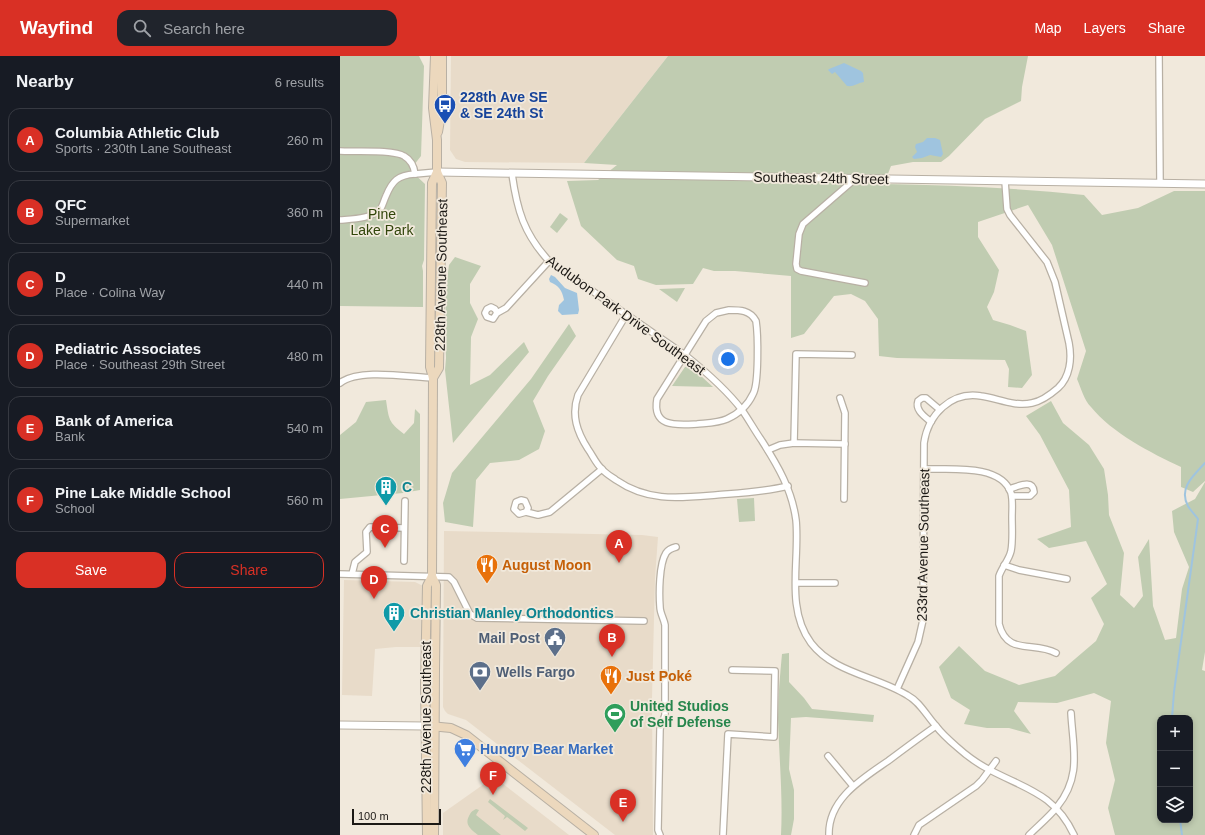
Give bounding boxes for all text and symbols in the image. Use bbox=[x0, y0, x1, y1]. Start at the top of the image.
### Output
search box bbox=[117, 10, 397, 46]
text: Wayfind bbox=[20, 17, 93, 38]
icon: search bbox=[131, 17, 153, 39]
text: Search here bbox=[163, 20, 245, 37]
text: Map bbox=[1034, 20, 1062, 36]
text: Layers bbox=[1084, 20, 1126, 36]
text: Share bbox=[1148, 20, 1185, 36]
text: Nearby bbox=[16, 72, 74, 91]
text: 6 results bbox=[275, 75, 324, 90]
place label: 228th Ave SE & SE 24th St bbox=[460, 89, 548, 121]
bus stop icon: 228th Ave SE & SE 24th St bbox=[432, 92, 458, 125]
text: Columbia Athletic Club bbox=[55, 124, 219, 141]
text: A bbox=[25, 133, 35, 148]
text: 260 m bbox=[287, 133, 323, 148]
text: Sports · 230th Lane Southeast bbox=[55, 141, 231, 156]
street label: Southeast 24th Street bbox=[753, 169, 889, 187]
text: QFC bbox=[55, 196, 87, 213]
street label: 228th Avenue Southeast bbox=[432, 199, 450, 351]
text: B bbox=[25, 205, 35, 220]
text: 360 m bbox=[287, 205, 323, 220]
park label: Pine Lake Park bbox=[350, 206, 415, 238]
text: Supermarket bbox=[55, 213, 129, 228]
street label: Audubon Park Drive Southeast bbox=[544, 252, 709, 378]
text: D bbox=[55, 268, 66, 285]
text: C bbox=[25, 277, 35, 292]
text: 440 m bbox=[287, 277, 323, 292]
text: Place · Colina Way bbox=[55, 285, 165, 300]
text: Pediatric Associates bbox=[55, 340, 201, 357]
text: D bbox=[25, 349, 35, 364]
text: 480 m bbox=[287, 349, 323, 364]
your location bbox=[718, 349, 738, 369]
text: Place · Southeast 29th Street bbox=[55, 357, 225, 372]
text: Bank of America bbox=[55, 412, 173, 429]
text: E bbox=[26, 421, 34, 436]
text: 540 m bbox=[287, 421, 323, 436]
text: Bank bbox=[55, 429, 85, 444]
street label: 233rd Avenue Southeast bbox=[914, 468, 932, 622]
building icon: C bbox=[373, 474, 399, 507]
place label: C bbox=[402, 479, 412, 495]
text: Pine Lake Middle School bbox=[55, 484, 231, 501]
text: F bbox=[26, 493, 34, 508]
text: 560 m bbox=[287, 493, 323, 508]
text: School bbox=[55, 501, 95, 516]
pin: C bbox=[372, 515, 398, 548]
pin: A bbox=[606, 530, 632, 563]
button: Save bbox=[16, 552, 166, 588]
button: Share bbox=[174, 552, 324, 588]
restaurant icon: August Moon bbox=[474, 552, 500, 585]
place label: August Moon bbox=[502, 557, 591, 573]
pin: D bbox=[361, 566, 387, 599]
building icon: Christian Manley Orthodontics bbox=[381, 600, 407, 633]
place label: Christian Manley Orthodontics bbox=[410, 605, 614, 621]
pin: B bbox=[599, 624, 625, 657]
public building icon: Mail Post bbox=[542, 625, 568, 658]
place label: Mail Post bbox=[479, 630, 540, 646]
street label: 228th Avenue Southeast bbox=[418, 641, 434, 793]
bank icon: Wells Fargo bbox=[467, 659, 493, 692]
restaurant icon: Just Poké bbox=[598, 663, 624, 696]
place label: Wells Fargo bbox=[496, 664, 575, 680]
place label: Just Poké bbox=[626, 668, 692, 684]
place label: United Studios of Self Defense bbox=[630, 698, 731, 730]
sports icon: United Studios of Self Defense bbox=[602, 701, 628, 734]
map controls bbox=[1157, 715, 1193, 823]
button: + bbox=[1157, 715, 1193, 751]
supermarket icon: Hungry Bear Market bbox=[452, 736, 478, 769]
place label: Hungry Bear Market bbox=[480, 741, 613, 757]
button: − bbox=[1157, 751, 1193, 787]
pin: F bbox=[480, 762, 506, 795]
button: layers bbox=[1157, 787, 1193, 823]
pin: E bbox=[610, 789, 636, 822]
scale bar bbox=[352, 807, 441, 826]
text: 100 m bbox=[358, 810, 389, 822]

